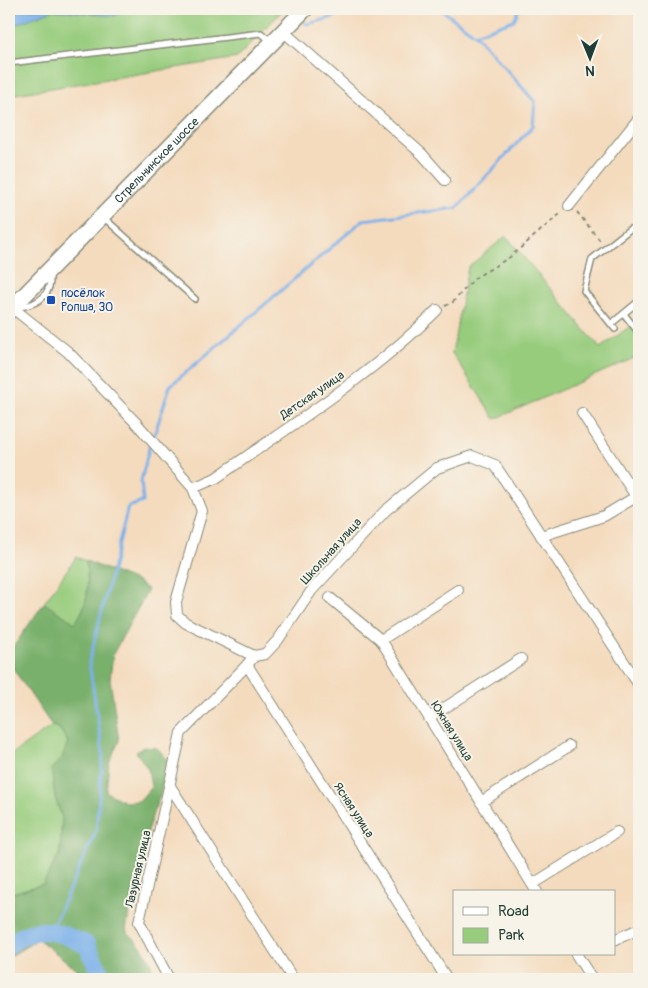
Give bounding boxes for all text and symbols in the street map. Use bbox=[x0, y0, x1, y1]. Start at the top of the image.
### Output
north arrow bbox=[566, 32, 616, 82]
text: N bbox=[585, 62, 595, 79]
street label: Стрельнинское шоссе bbox=[112, 114, 203, 207]
place label: посёлок Ропша, 30 bbox=[61, 286, 113, 315]
marker: посёлок Ропша, 30 bbox=[45, 294, 57, 306]
street label: Детская улица bbox=[276, 367, 348, 424]
street label: Школьная улица bbox=[298, 515, 365, 588]
street label: Южная улица bbox=[427, 699, 476, 764]
street label: Ясная улица bbox=[330, 780, 377, 841]
street label: Лазурная улица bbox=[122, 829, 155, 910]
legend bbox=[453, 890, 616, 956]
text: Road bbox=[498, 902, 529, 921]
text: Park bbox=[498, 926, 525, 945]

